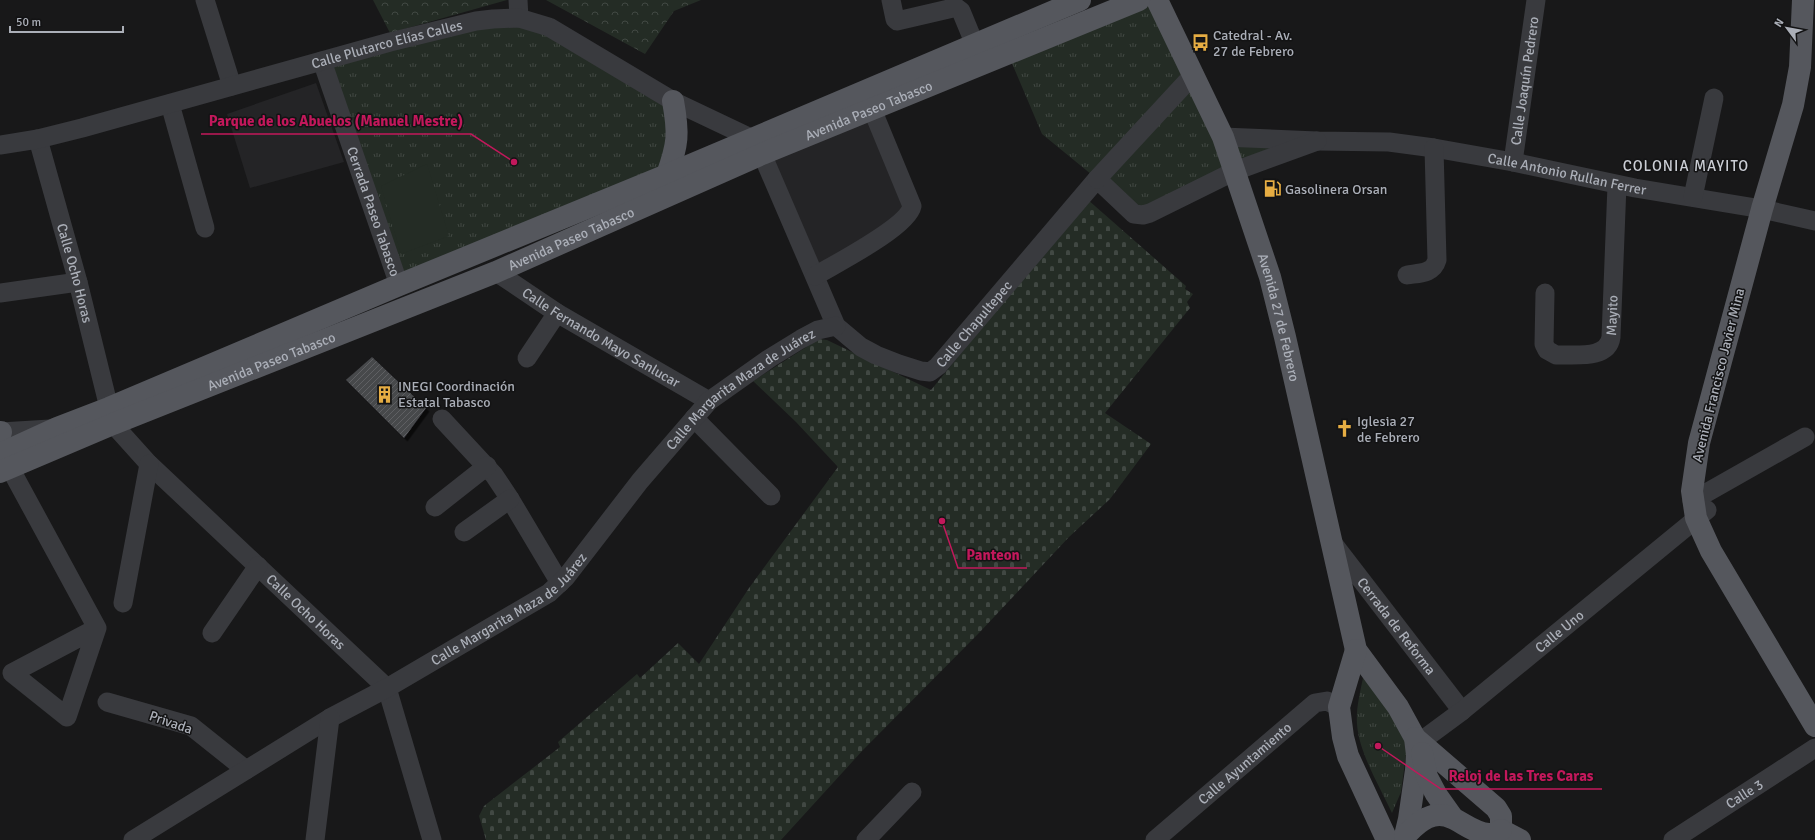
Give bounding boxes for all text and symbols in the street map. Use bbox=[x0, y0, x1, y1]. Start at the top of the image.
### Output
scale bar bbox=[10, 8, 123, 34]
north arrow bbox=[1767, 8, 1807, 48]
text: 50 m bbox=[16, 15, 41, 30]
street label: Calle Joaquín Pedrero bbox=[1507, 15, 1543, 146]
text: N bbox=[1771, 16, 1786, 30]
street label: Calle Plutarco Elías Calles bbox=[309, 17, 464, 73]
place label: Catedral - Av. 27 de Febrero bbox=[1213, 27, 1294, 60]
bus stop icon: Catedral - Av. 27 de Febrero bbox=[1190, 33, 1210, 53]
street label: Avenida Paseo Tabasco bbox=[803, 77, 935, 145]
callout: Parque de los Abuelos (Manuel Mestre) bbox=[201, 107, 471, 134]
text: Parque de los Abuelos (Manuel Mestre) bbox=[209, 112, 463, 130]
street label: Cerrada Paseo Tabasco bbox=[343, 144, 403, 279]
street label: Calle Antonio Rullan Ferrer bbox=[1486, 150, 1648, 199]
district label: COLONIA MAYITO bbox=[1623, 157, 1749, 175]
fuel station icon: Gasolinera Orsan bbox=[1262, 179, 1282, 199]
place label: Gasolinera Orsan bbox=[1285, 181, 1387, 198]
street label: Avenida Paseo Tabasco bbox=[506, 204, 637, 275]
street label: Calle Ocho Horas bbox=[53, 221, 96, 325]
street label: Avenida 27 de Febrero bbox=[1254, 251, 1303, 383]
street label: Calle Chapultepec bbox=[933, 277, 1016, 371]
street label: Calle Fernando Mayo Sanlucar bbox=[519, 284, 684, 392]
street label: Avenida Francisco Javier Mina bbox=[1689, 286, 1748, 464]
street label: Mayito bbox=[1603, 295, 1622, 336]
street label: Calle Margarita Maza de Juárez bbox=[663, 325, 818, 454]
street label: Avenida Paseo Tabasco bbox=[205, 329, 338, 395]
place label: INEGI Coordinación Estatal Tabasco bbox=[398, 378, 515, 411]
building icon: INEGI Coordinación Estatal Tabasco bbox=[375, 384, 395, 404]
place label: Iglesia 27 de Febrero bbox=[1357, 413, 1420, 446]
church icon: Iglesia 27 de Febrero bbox=[1334, 419, 1354, 439]
callout: Panteon bbox=[958, 541, 1027, 568]
text: Panteon bbox=[966, 546, 1020, 564]
street label: Calle Margarita Maza de Juárez bbox=[428, 550, 590, 669]
street label: Calle Ocho Horas bbox=[262, 571, 349, 653]
street label: Cerrada de Reforma bbox=[1353, 574, 1439, 678]
street label: Calle Uno bbox=[1532, 607, 1587, 657]
street label: Privada bbox=[147, 707, 195, 738]
street label: Calle Ayuntamiento bbox=[1195, 719, 1295, 808]
callout: Reloj de las Tres Caras bbox=[1441, 762, 1602, 789]
text: Reloj de las Tres Caras bbox=[1449, 767, 1594, 785]
street label: Calle 3 bbox=[1723, 776, 1766, 813]

